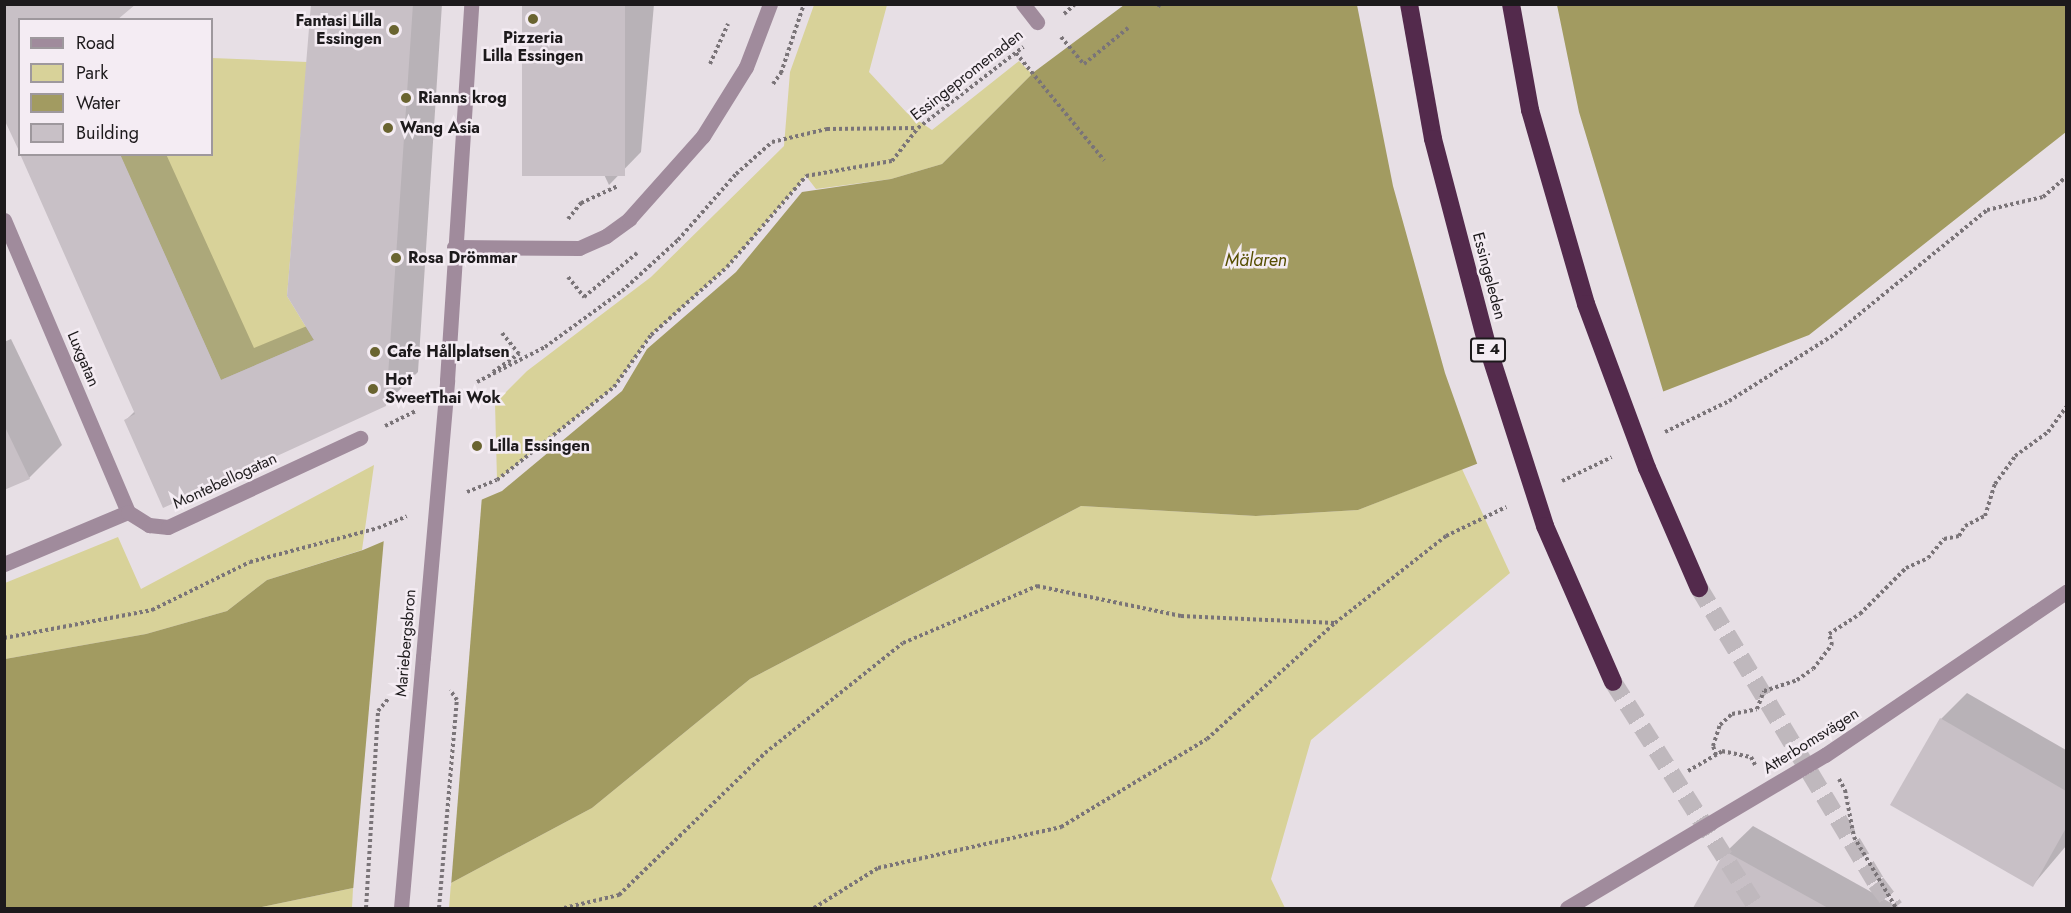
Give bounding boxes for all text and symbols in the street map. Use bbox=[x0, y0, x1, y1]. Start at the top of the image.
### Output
place label: Fantasi Lilla Essingen bbox=[295, 11, 382, 49]
marker: Pizzeria Lilla Essingen bbox=[526, 12, 540, 26]
legend bbox=[18, 18, 213, 156]
marker: Fantasi Lilla Essingen bbox=[387, 23, 401, 37]
street label: Essingepromenaden bbox=[907, 25, 1027, 125]
place label: Pizzeria Lilla Essingen bbox=[483, 28, 583, 66]
text: Road bbox=[76, 30, 115, 56]
text: Park bbox=[76, 60, 108, 86]
place label: Rianns krog bbox=[418, 88, 507, 108]
text: Water bbox=[76, 90, 120, 116]
marker: Rianns krog bbox=[399, 91, 413, 105]
place label: Wang Asia bbox=[400, 118, 480, 138]
text: Building bbox=[76, 120, 139, 146]
marker: Wang Asia bbox=[381, 121, 395, 135]
street label: Essingeleden bbox=[1468, 230, 1510, 322]
place label: Rosa Drömmar bbox=[408, 248, 517, 268]
water label: Mälaren bbox=[1225, 249, 1287, 271]
marker: Rosa Drömmar bbox=[389, 251, 403, 265]
street label: Luxgatan bbox=[63, 328, 103, 390]
road number: E 4 bbox=[1468, 338, 1508, 362]
place label: Cafe Hållplatsen bbox=[387, 342, 510, 362]
marker: Cafe Hållplatsen bbox=[368, 345, 382, 359]
place label: Hot SweetThai Wok bbox=[385, 370, 501, 408]
marker: Hot SweetThai Wok bbox=[366, 382, 380, 396]
place label: Lilla Essingen bbox=[489, 436, 590, 456]
marker: Lilla Essingen bbox=[470, 439, 484, 453]
street label: Montebellogatan bbox=[170, 449, 280, 513]
street label: Mariebergsbron bbox=[392, 588, 420, 698]
street label: Atterbomsvägen bbox=[1760, 704, 1862, 778]

